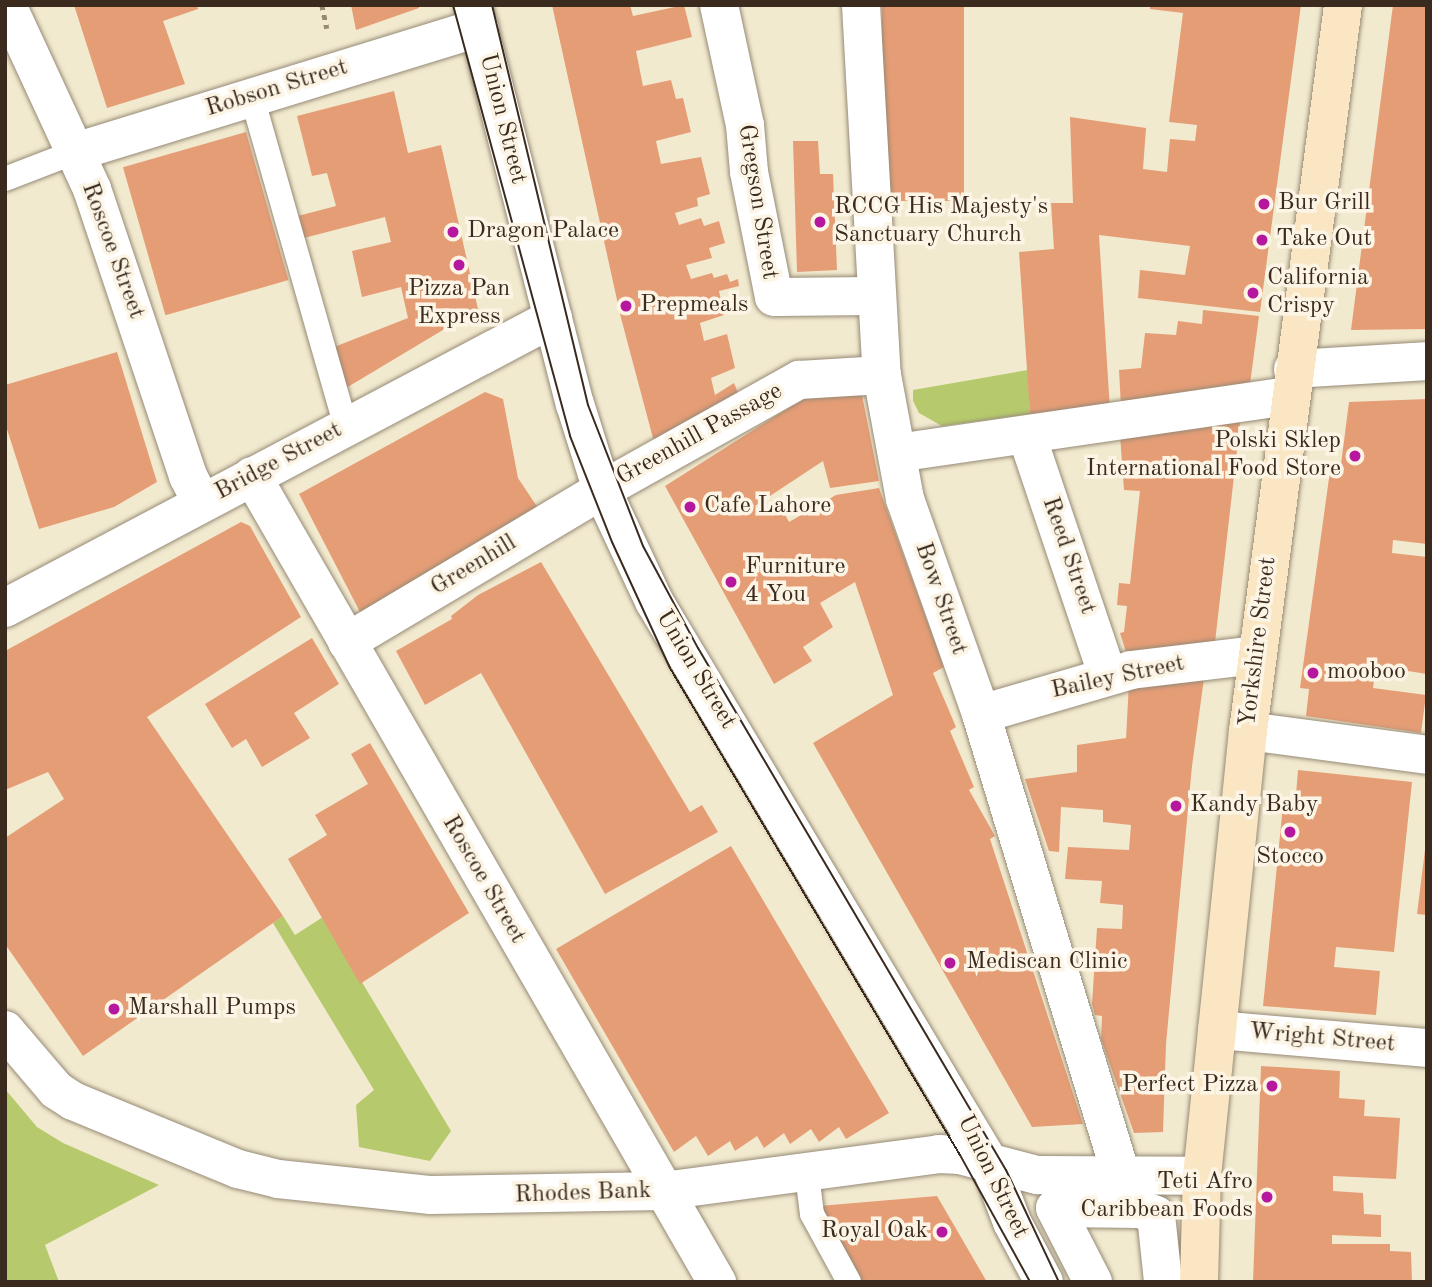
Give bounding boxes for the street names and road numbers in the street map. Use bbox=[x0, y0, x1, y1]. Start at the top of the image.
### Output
street label: Union Street bbox=[472, 51, 532, 187]
street label: Robson Street bbox=[203, 54, 351, 124]
street label: Gregson Street bbox=[731, 122, 783, 282]
street label: Roscoe Street bbox=[74, 179, 150, 323]
street label: Greenhill Passage bbox=[612, 378, 788, 492]
street label: Bridge Street bbox=[211, 416, 347, 508]
street label: Reed Street bbox=[1035, 494, 1101, 618]
street label: Greenhill bbox=[426, 529, 522, 603]
street label: Bow Street bbox=[907, 539, 973, 659]
street label: Yorkshire Street bbox=[1234, 555, 1284, 729]
street label: Union Street bbox=[648, 605, 742, 735]
street label: Bailey Street bbox=[1049, 650, 1187, 706]
street label: Roscoe Street bbox=[435, 811, 531, 949]
street label: Wright Street bbox=[1248, 1018, 1396, 1060]
street label: Union Street bbox=[950, 1111, 1034, 1243]
street label: Rhodes Bank bbox=[514, 1177, 652, 1211]

